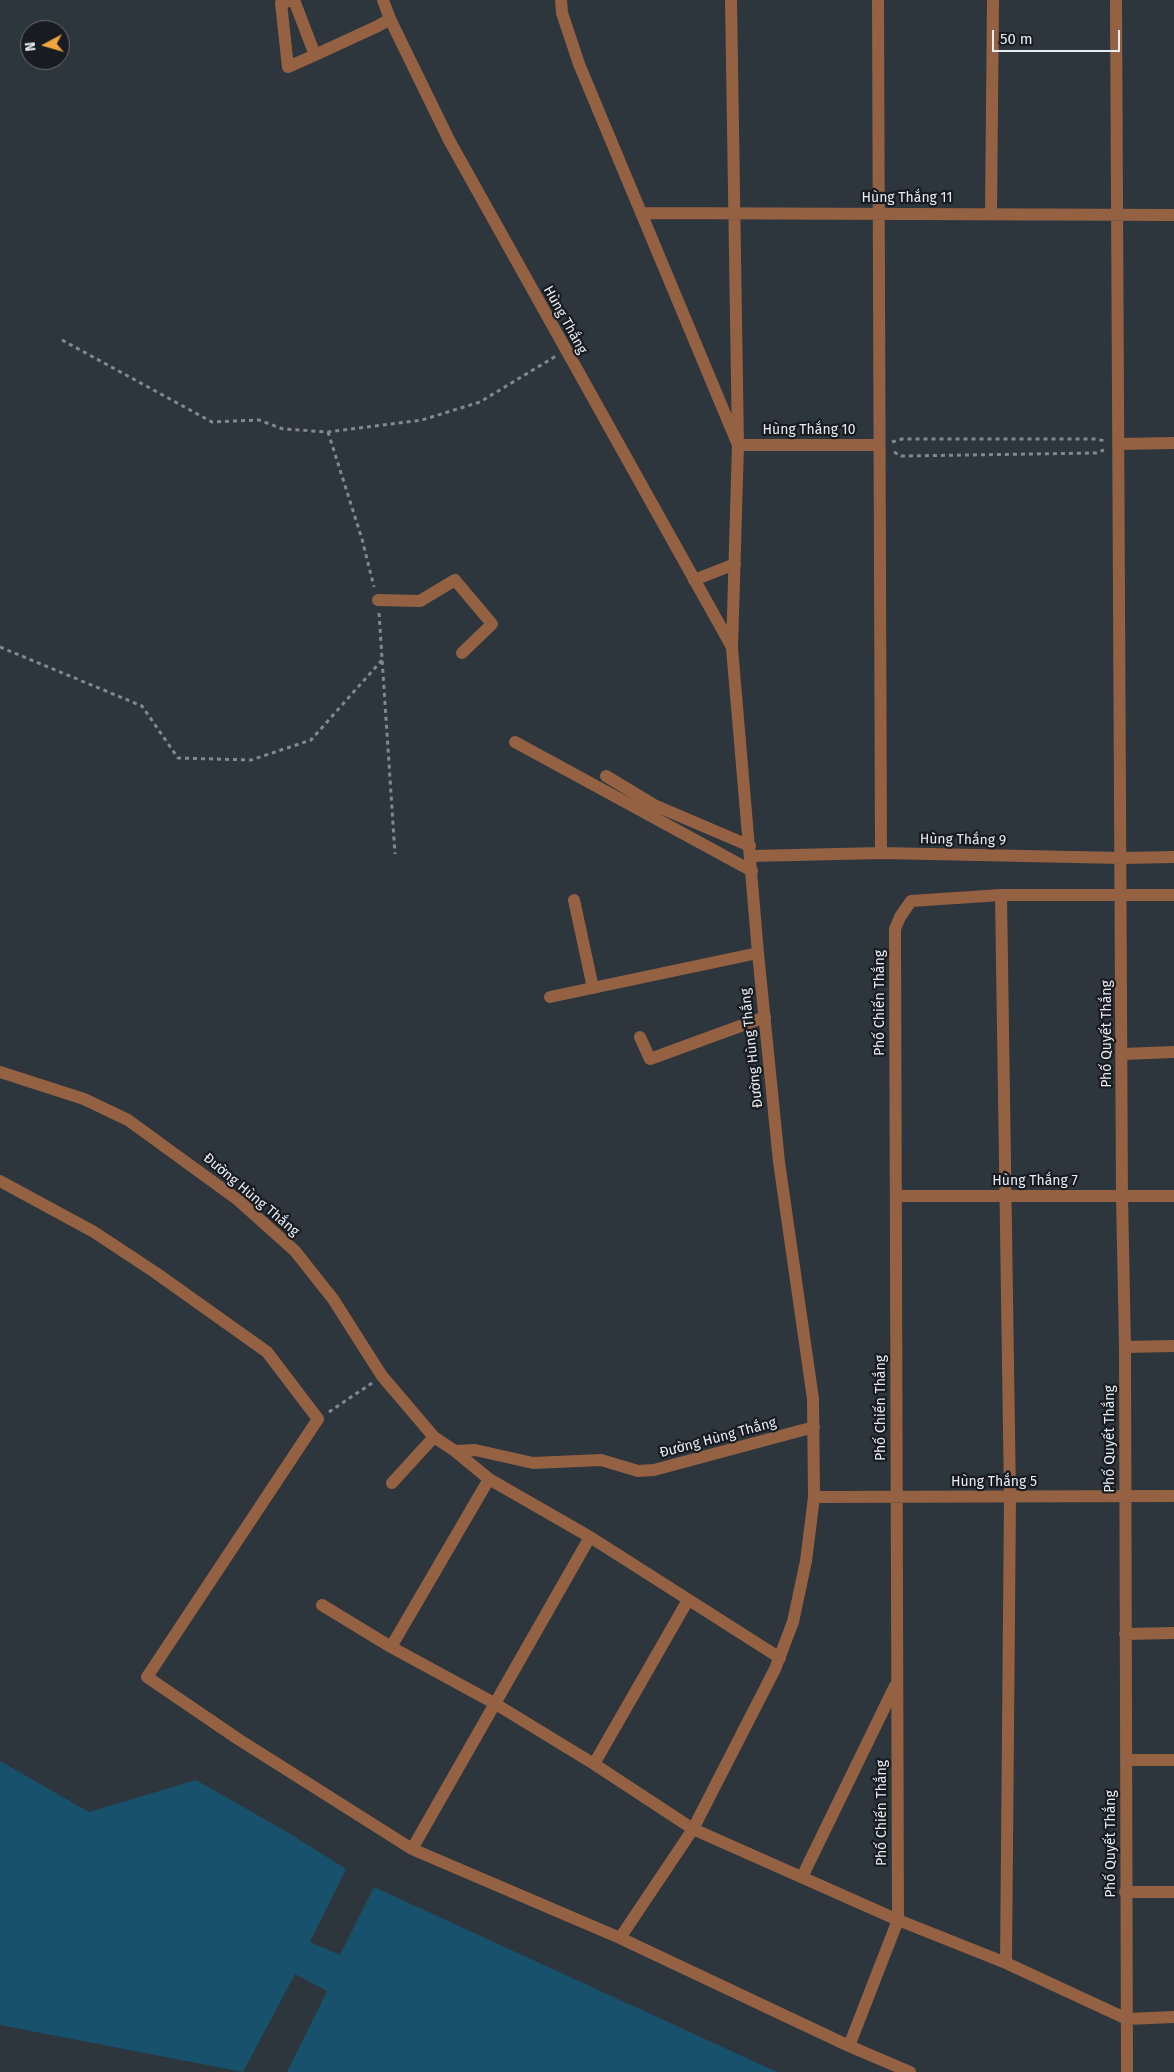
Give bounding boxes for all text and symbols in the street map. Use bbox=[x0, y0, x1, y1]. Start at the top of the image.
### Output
north arrow bbox=[20, 20, 70, 70]
scale bar bbox=[994, 20, 1122, 52]
text: 50 m bbox=[1000, 30, 1033, 48]
text: N bbox=[22, 41, 40, 52]
street label: Hùng Thắng 11 bbox=[861, 190, 953, 206]
street label: Hùng Thắng bbox=[539, 283, 591, 357]
street label: Hùng Thắng 10 bbox=[763, 422, 855, 438]
street label: Hùng Thắng 9 bbox=[920, 831, 1006, 849]
street label: Phố Chiến Thắng bbox=[872, 950, 888, 1056]
street label: Phố Quyết Thắng bbox=[1099, 980, 1115, 1088]
street label: Đường Hùng Thắng bbox=[737, 987, 767, 1109]
street label: Đường Hùng Thắng bbox=[200, 1150, 302, 1240]
street label: Hùng Thắng 7 bbox=[992, 1173, 1078, 1189]
street label: Phố Chiến Thắng bbox=[873, 1355, 889, 1461]
street label: Phố Quyết Thắng bbox=[1102, 1385, 1118, 1493]
street label: Đường Hùng Thắng bbox=[658, 1414, 778, 1462]
street label: Hùng Thắng 5 bbox=[951, 1474, 1037, 1490]
street label: Phố Chiến Thắng bbox=[874, 1760, 890, 1866]
street label: Phố Quyết Thắng bbox=[1103, 1790, 1119, 1898]

